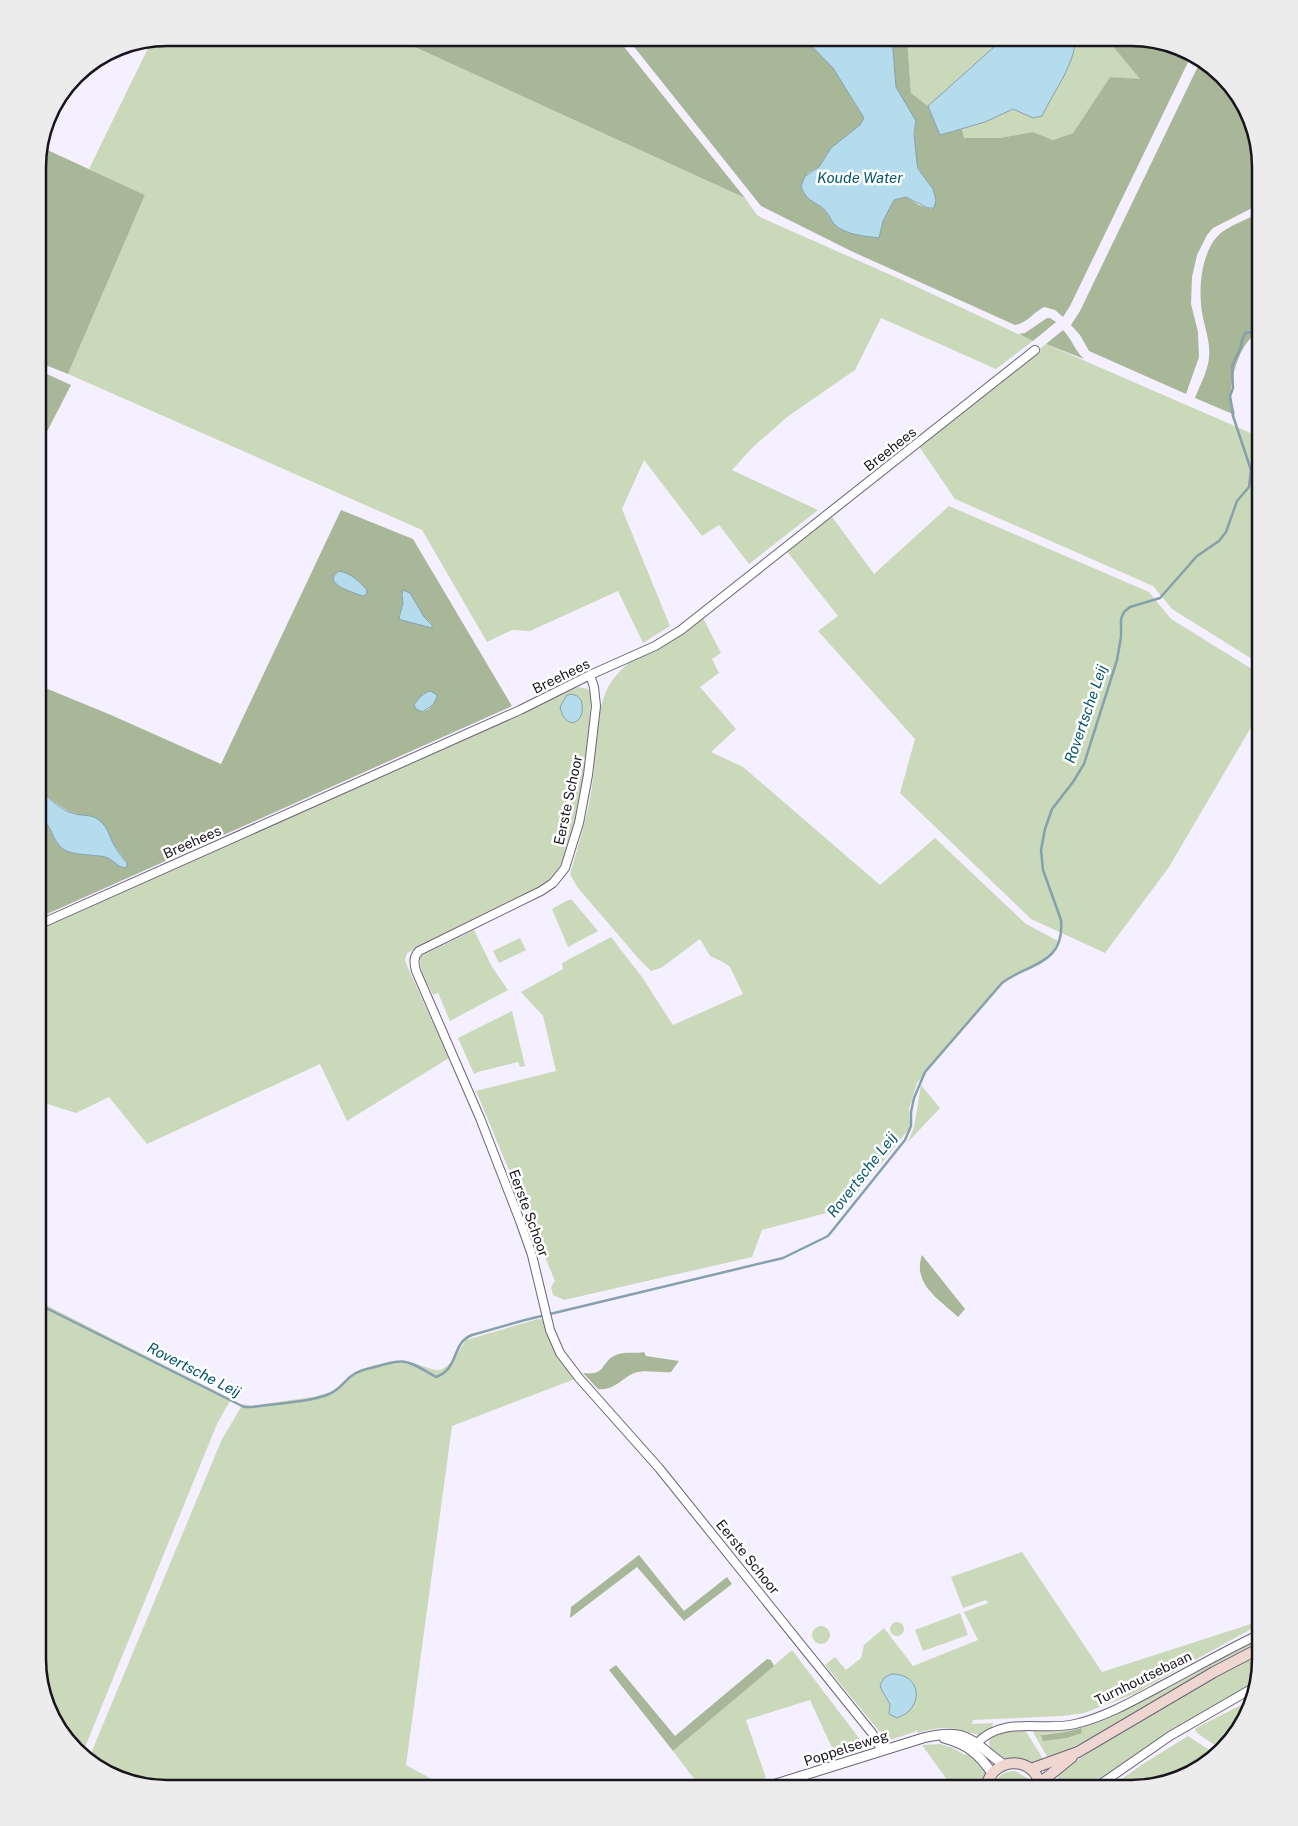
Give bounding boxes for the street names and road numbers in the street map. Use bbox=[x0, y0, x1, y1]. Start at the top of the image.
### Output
street label: Breehees bbox=[861, 424, 919, 474]
street label: Breehees bbox=[530, 655, 592, 697]
street label: Eerste Schoor bbox=[551, 754, 585, 846]
street label: Breehees bbox=[161, 822, 223, 862]
street label: Eerste Schoor bbox=[506, 1167, 552, 1259]
street label: Eerste Schoor bbox=[713, 1516, 783, 1598]
street label: Turnhoutsebaan bbox=[1092, 1648, 1194, 1708]
street label: Poppelseweg bbox=[802, 1727, 890, 1769]

